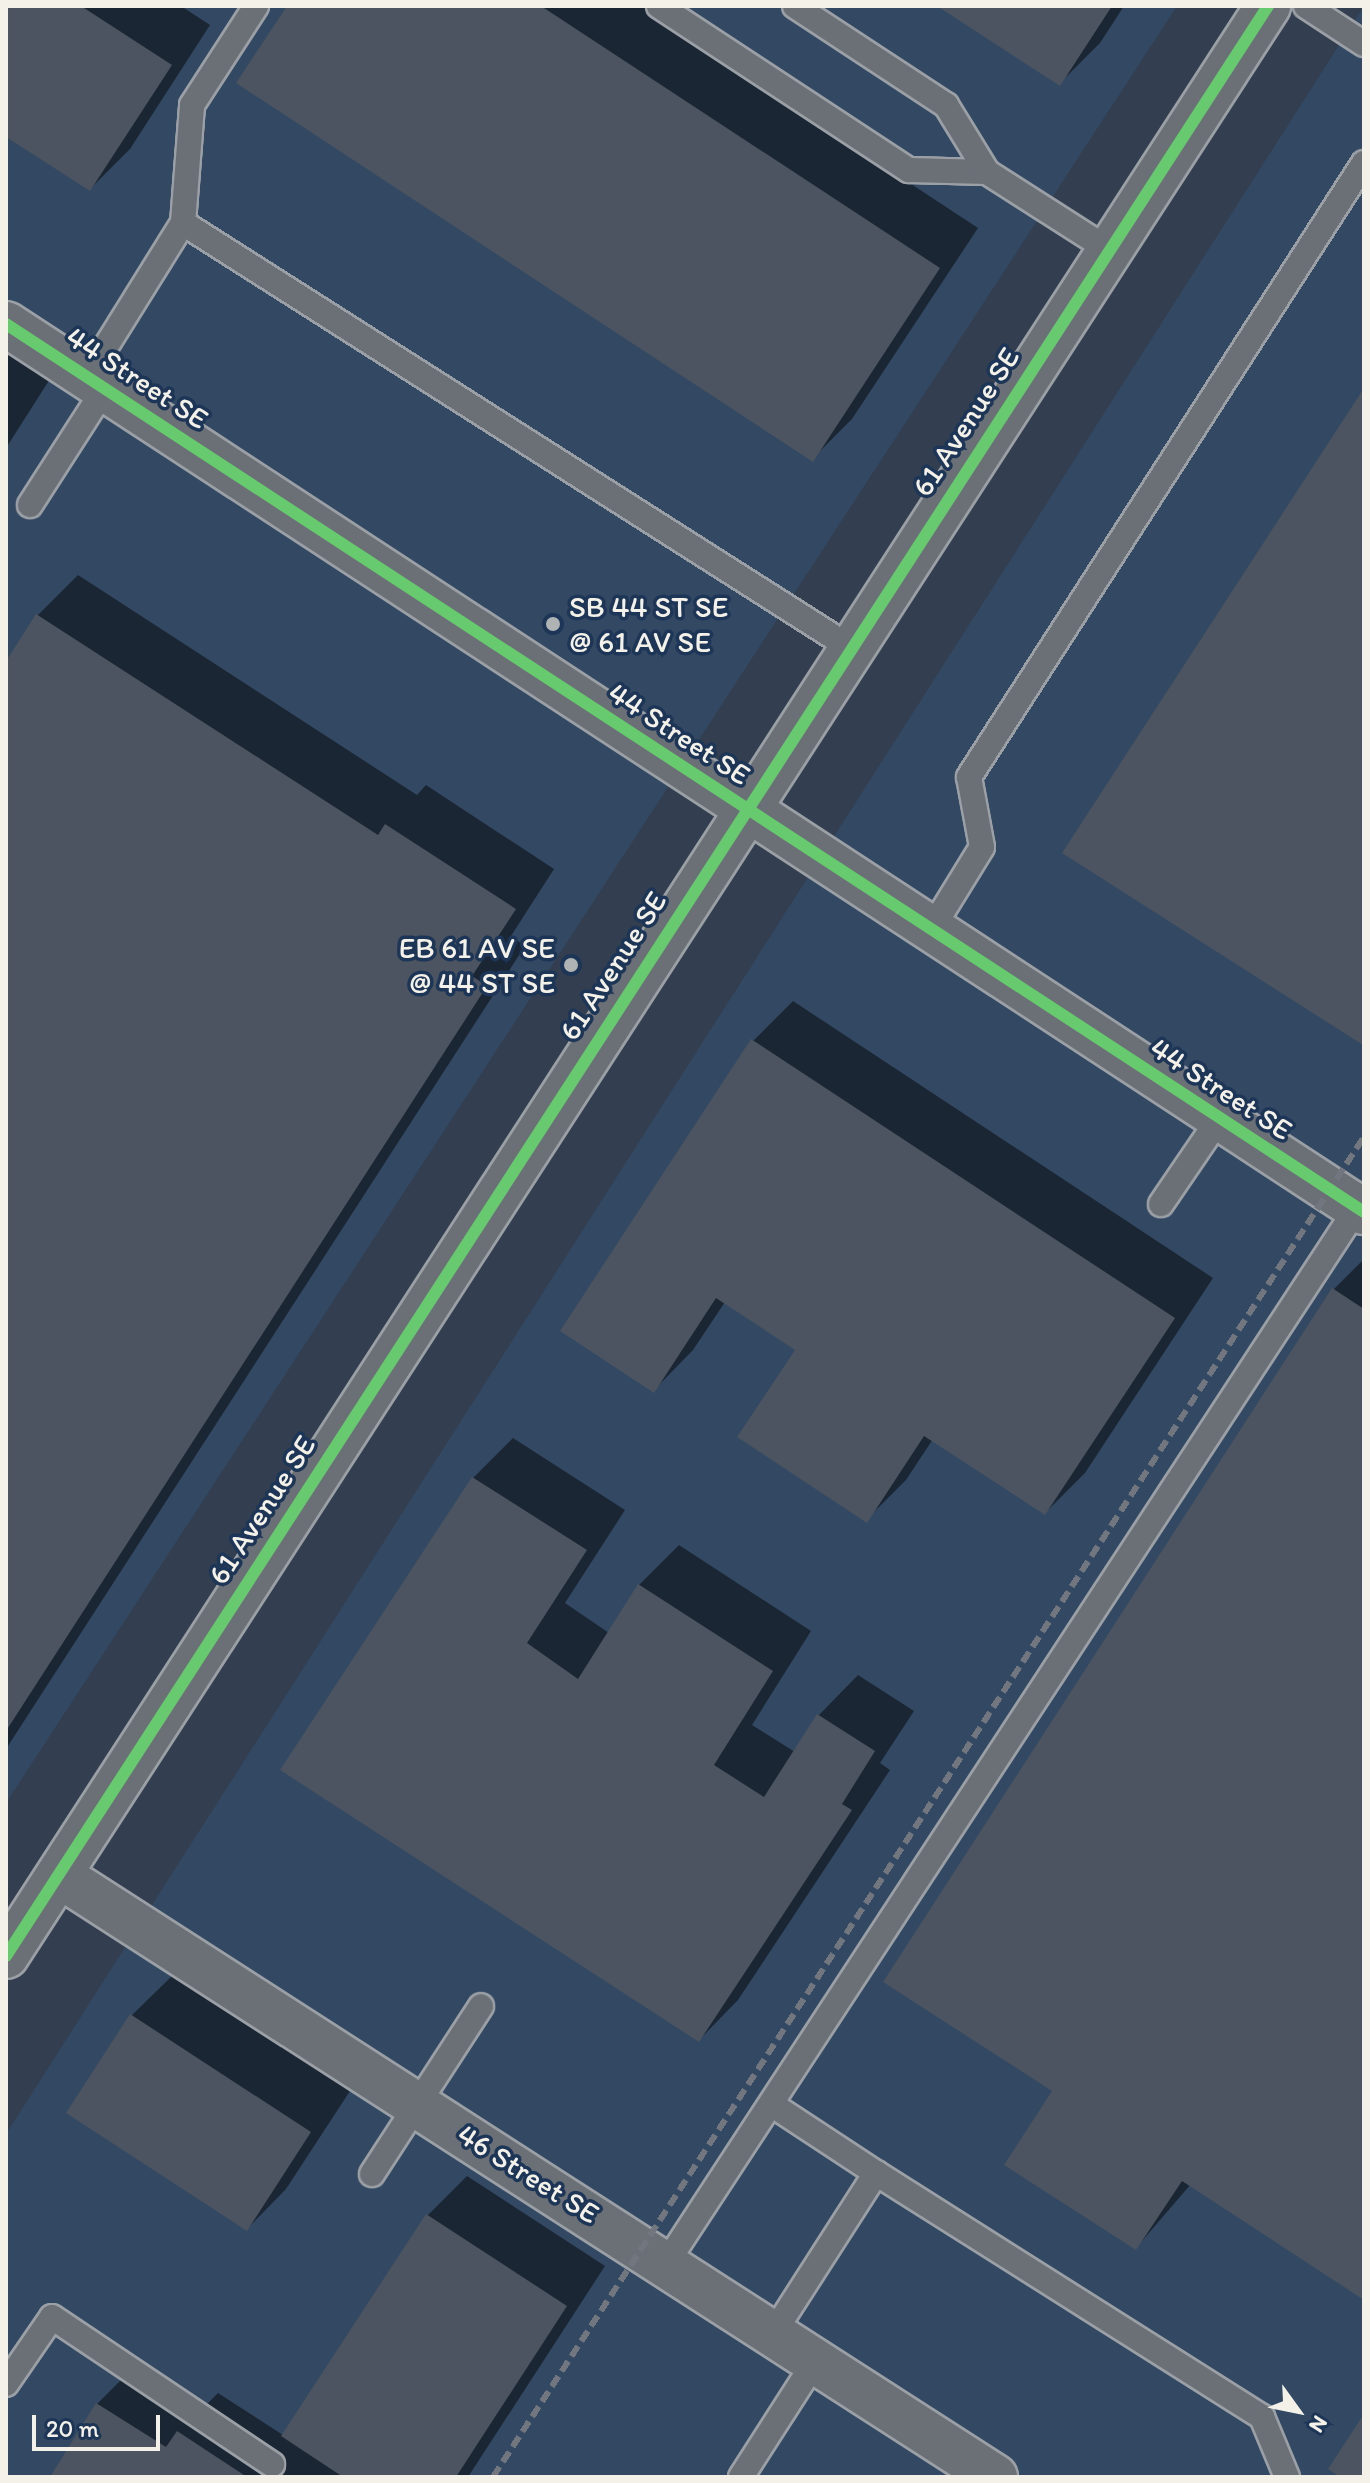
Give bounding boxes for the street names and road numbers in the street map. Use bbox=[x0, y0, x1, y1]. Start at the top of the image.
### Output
street label: 44 Street SE bbox=[59, 319, 215, 437]
street label: 61 Avenue SE bbox=[904, 341, 1028, 503]
street label: 44 Street SE bbox=[601, 675, 757, 793]
street label: 61 Avenue SE bbox=[551, 885, 675, 1047]
street label: 44 Street SE bbox=[1143, 1030, 1299, 1148]
street label: 61 Avenue SE bbox=[200, 1429, 324, 1591]
street label: 46 Street SE bbox=[451, 2116, 605, 2232]

